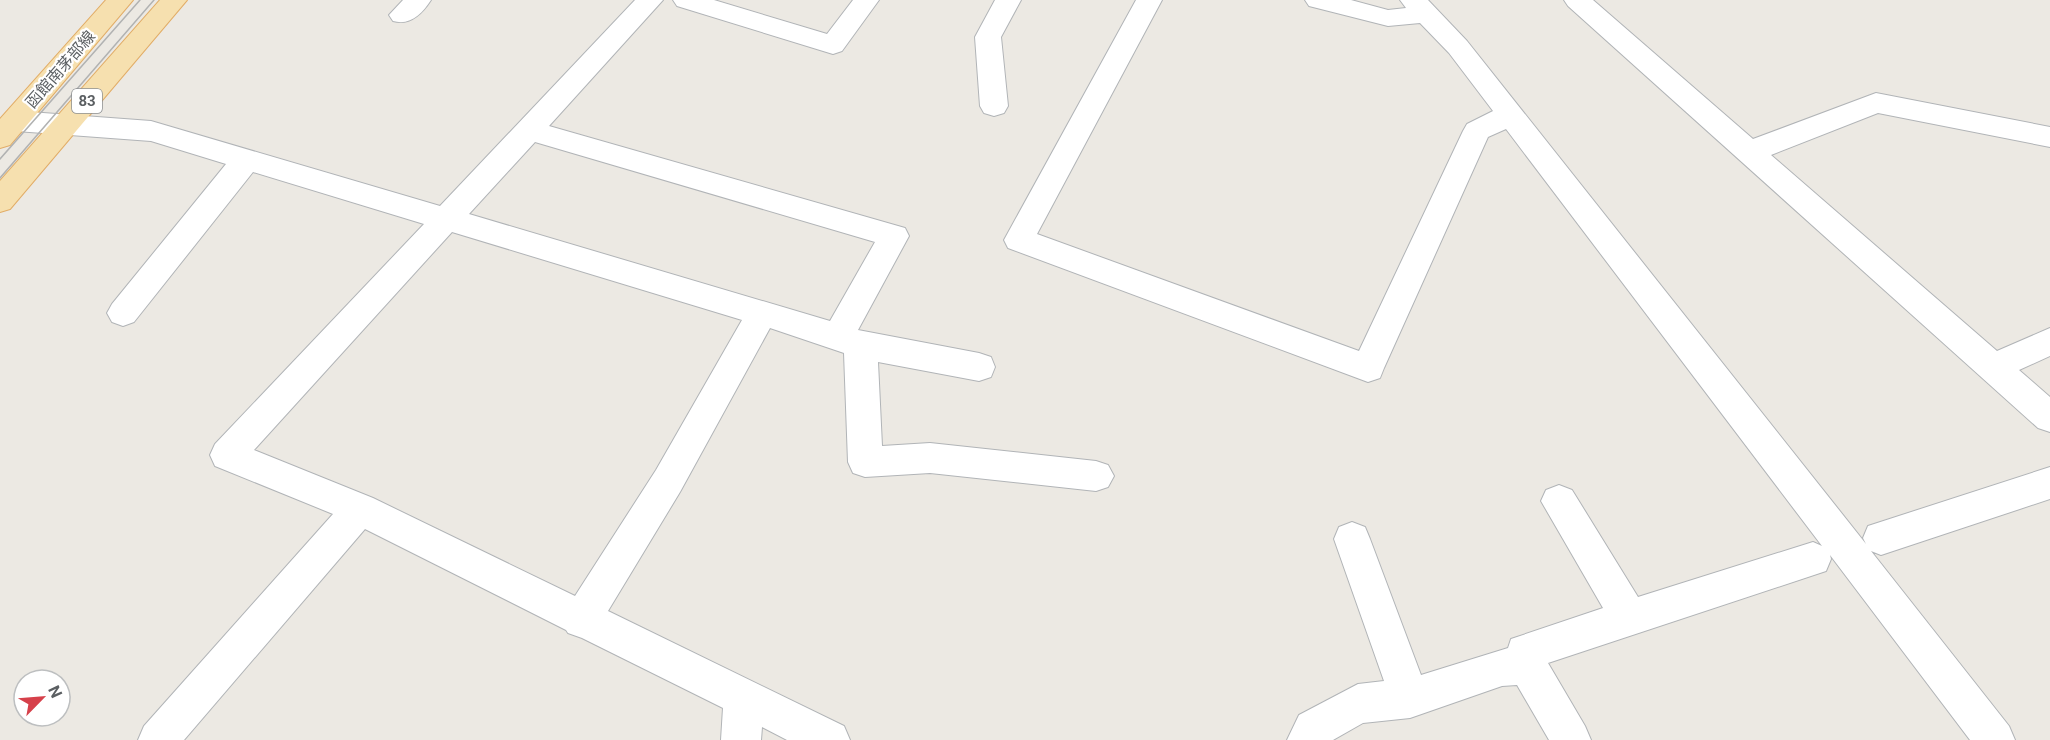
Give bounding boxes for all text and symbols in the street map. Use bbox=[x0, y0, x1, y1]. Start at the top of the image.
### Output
street label: 函館南茅部線 bbox=[22, 27, 99, 112]
road number: 83 bbox=[72, 89, 102, 113]
north arrow bbox=[12, 668, 72, 728]
text: N bbox=[44, 683, 66, 701]

